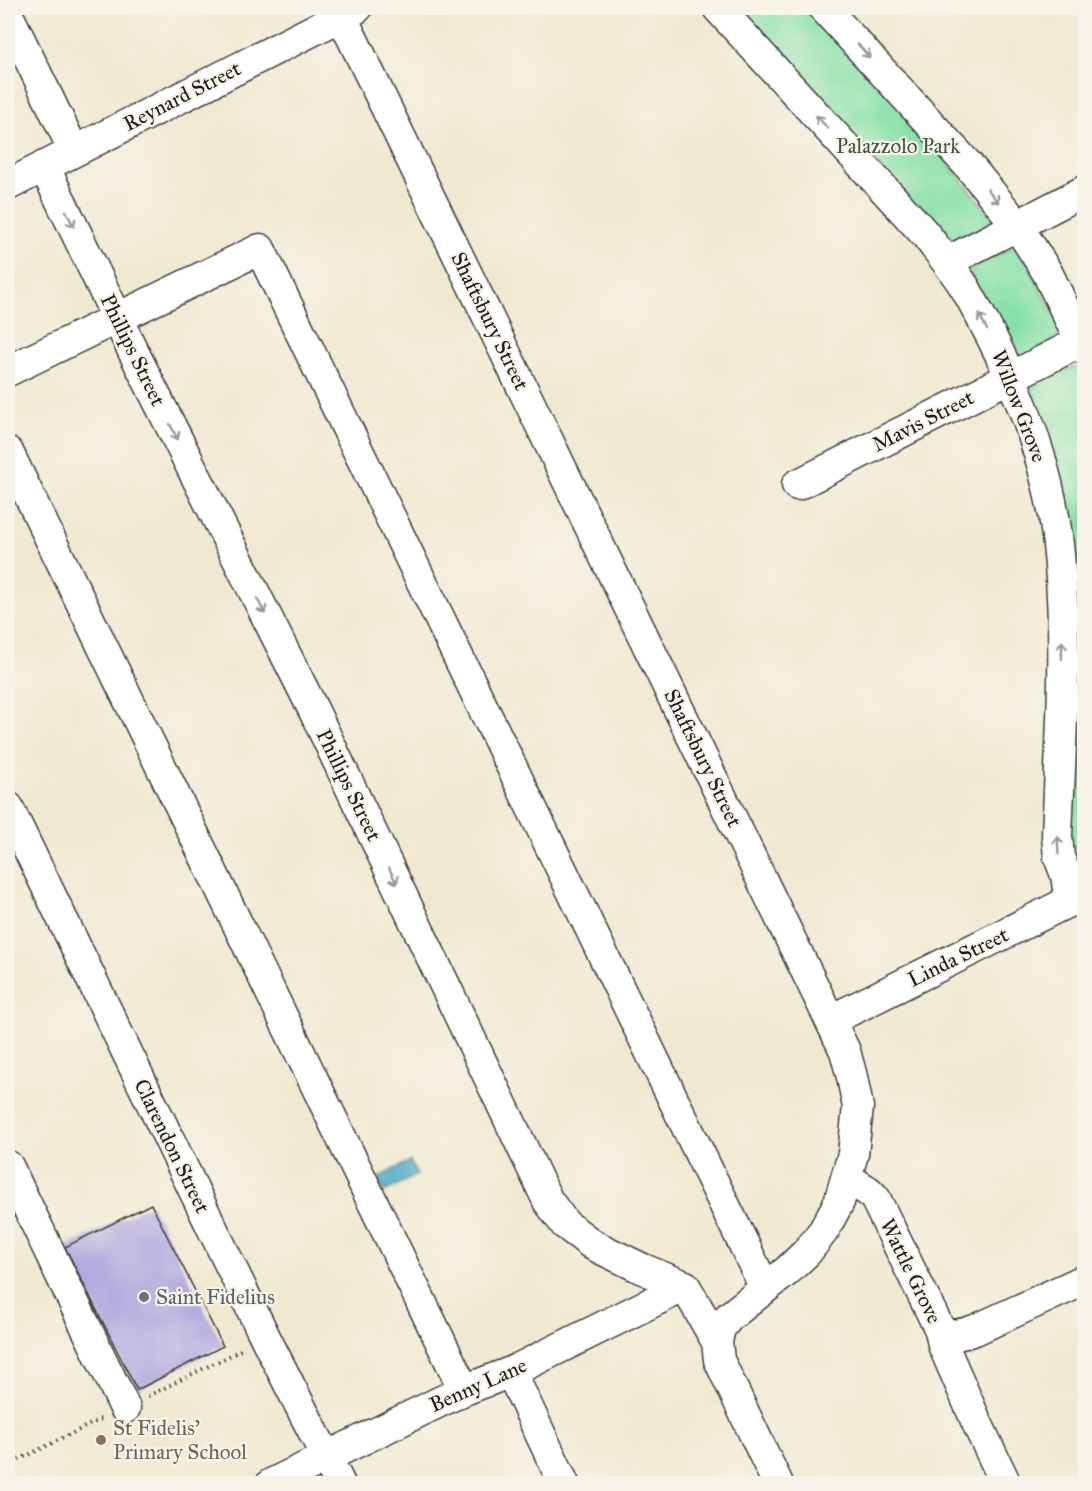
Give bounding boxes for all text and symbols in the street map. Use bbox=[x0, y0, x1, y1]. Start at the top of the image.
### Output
one-way arrow bbox=[857, 43, 871, 58]
street label: Reynard Street bbox=[119, 55, 246, 137]
one-way arrow bbox=[815, 115, 829, 130]
park label: Palazzolo Park bbox=[836, 133, 960, 159]
one-way arrow bbox=[987, 188, 1000, 204]
one-way arrow bbox=[64, 210, 76, 228]
street label: Shaftsbury Street bbox=[445, 248, 535, 395]
street label: Phillips Street bbox=[95, 290, 172, 411]
one-way arrow bbox=[977, 313, 989, 331]
street label: Willow Grove bbox=[986, 346, 1052, 466]
street label: Mavis Street bbox=[868, 384, 979, 458]
one-way arrow bbox=[168, 423, 180, 440]
one-way arrow bbox=[256, 597, 268, 615]
one-way arrow bbox=[1057, 641, 1068, 661]
street label: Shaftsbury Street bbox=[658, 685, 748, 832]
street label: Phillips Street bbox=[311, 725, 388, 846]
one-way arrow bbox=[1053, 836, 1064, 856]
one-way arrow bbox=[387, 867, 399, 885]
street label: Linda Street bbox=[903, 921, 1013, 993]
street label: Clarendon Street bbox=[128, 1075, 216, 1218]
street label: Wattle Grove bbox=[874, 1214, 948, 1328]
place label: Saint Fidelius bbox=[156, 1284, 275, 1310]
marker: Saint Fidelius bbox=[137, 1290, 151, 1304]
street label: Benny Lane bbox=[425, 1352, 531, 1418]
place label: St Fidelis' Primary School bbox=[113, 1415, 247, 1465]
marker: St Fidelis' Primary School bbox=[94, 1433, 108, 1447]

